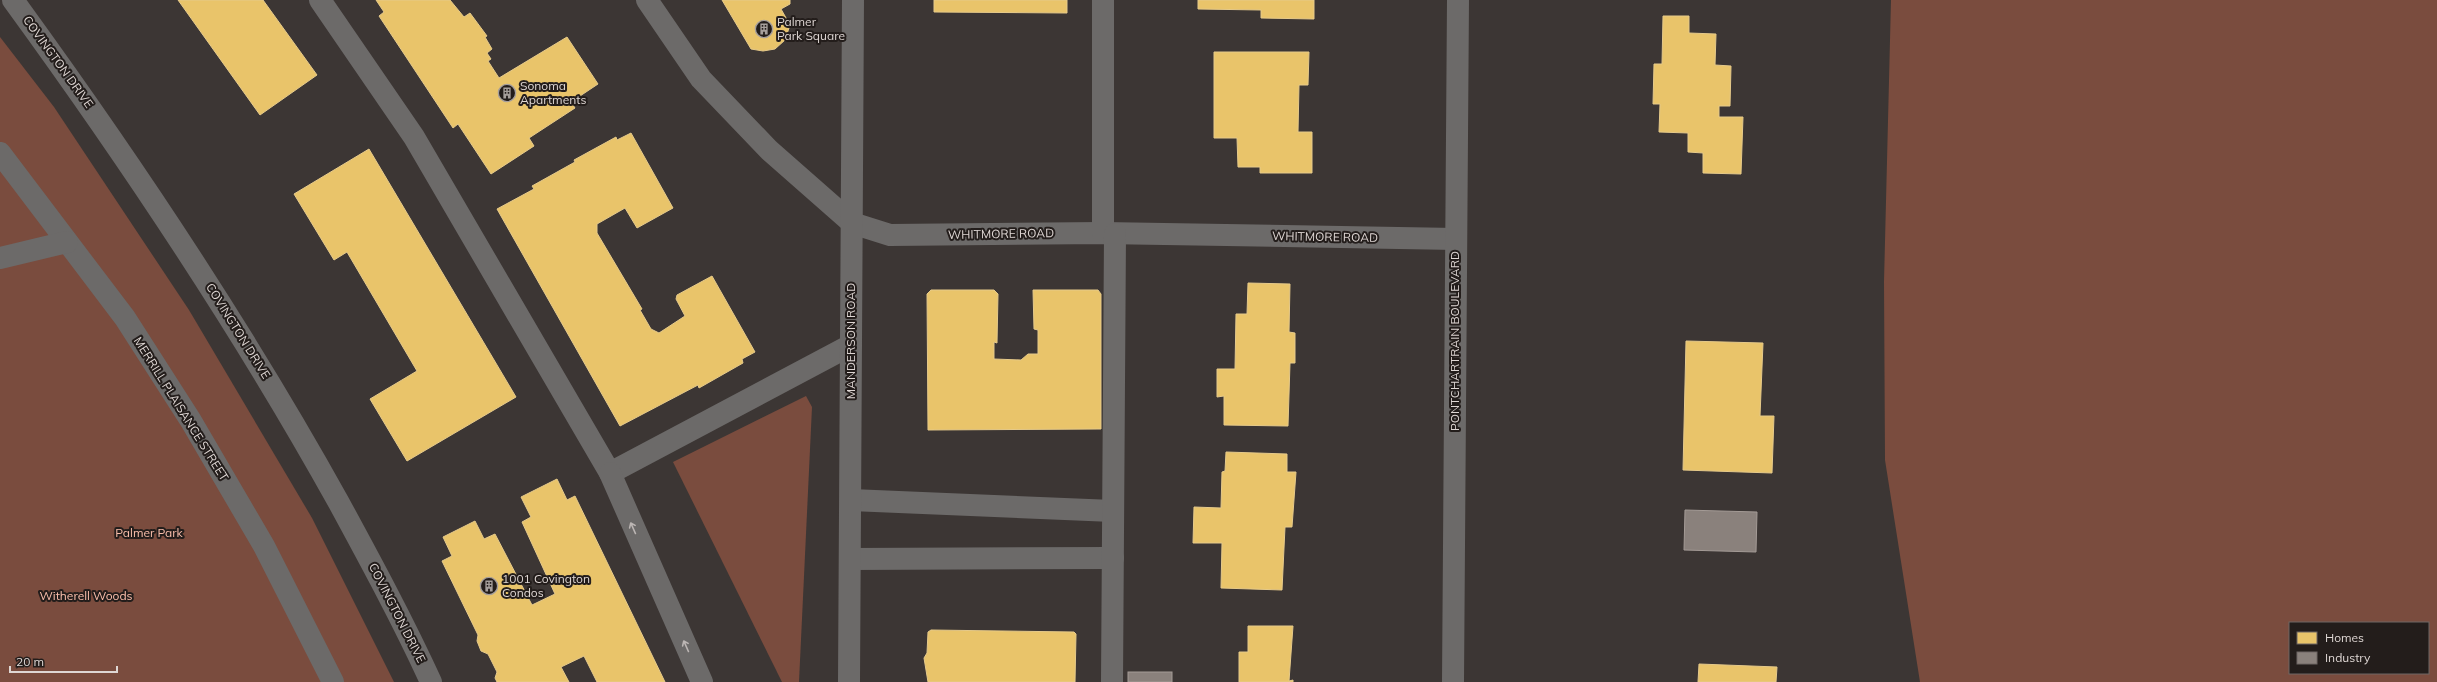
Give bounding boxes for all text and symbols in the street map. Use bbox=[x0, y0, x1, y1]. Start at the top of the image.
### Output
street label: COVINGTON DRIVE bbox=[20, 13, 97, 111]
place label: Palmer Park Square bbox=[777, 14, 845, 43]
building icon: Palmer Park Square bbox=[754, 19, 774, 39]
place label: Sonoma Apartments bbox=[520, 78, 586, 107]
building icon: Sonoma Apartments bbox=[497, 83, 517, 103]
street label: WHITMORE ROAD bbox=[948, 225, 1054, 242]
street label: WHITMORE ROAD bbox=[1272, 228, 1378, 245]
street label: PONTCHARTRAIN BOULEVARD bbox=[1447, 251, 1462, 431]
street label: COVINGTON DRIVE bbox=[203, 280, 274, 381]
street label: MANDERSON ROAD bbox=[843, 283, 858, 399]
street label: MERRILL PLAISANCE STREET bbox=[131, 334, 232, 484]
one-way arrow bbox=[629, 522, 636, 534]
park label: Palmer Park bbox=[115, 525, 184, 540]
street label: COVINGTON DRIVE bbox=[366, 560, 429, 665]
place label: 1001 Covington Condos bbox=[502, 571, 590, 600]
building icon: 1001 Covington Condos bbox=[479, 576, 499, 596]
park label: Witherell Woods bbox=[39, 588, 133, 603]
legend bbox=[2289, 622, 2429, 674]
text: Homes bbox=[2325, 630, 2364, 645]
one-way arrow bbox=[682, 641, 689, 653]
scale bar bbox=[10, 648, 117, 674]
text: Industry bbox=[2325, 650, 2371, 665]
text: 20 m bbox=[16, 654, 44, 669]

